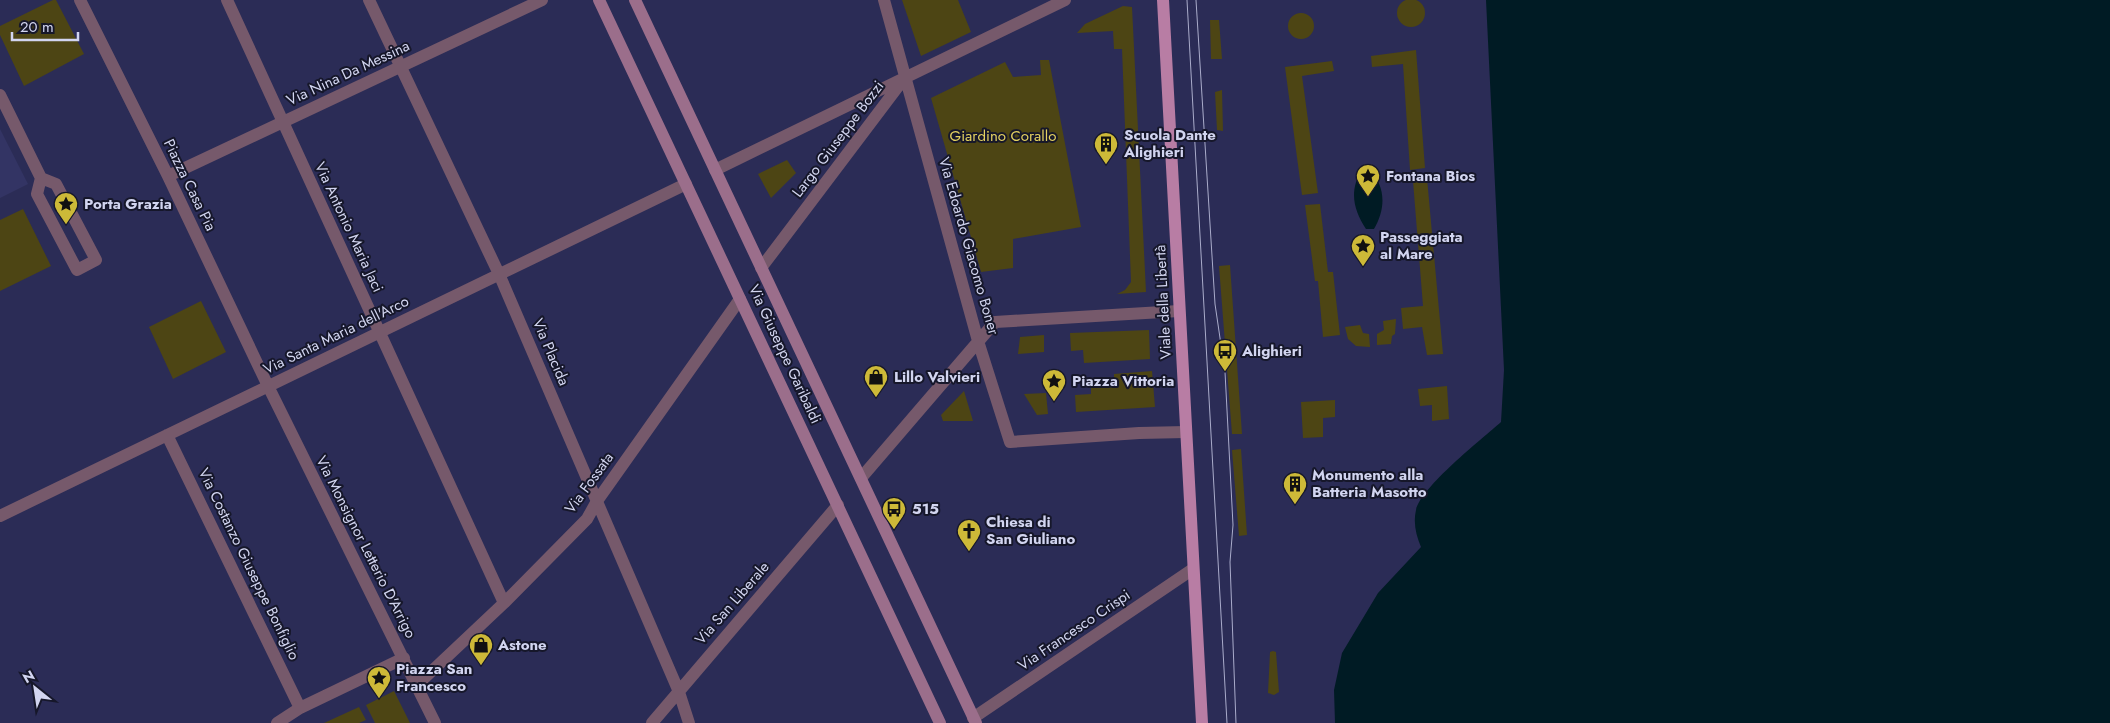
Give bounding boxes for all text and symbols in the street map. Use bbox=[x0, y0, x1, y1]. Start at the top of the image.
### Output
scale bar bbox=[12, 10, 79, 42]
text: 20 m bbox=[20, 16, 54, 38]
street label: Via Nina Da Messina bbox=[283, 35, 413, 111]
street label: Largo Giuseppe Bozzi bbox=[787, 76, 889, 202]
place label: Scuola Dante Alighieri bbox=[1123, 124, 1216, 163]
park label: Giardino Corallo bbox=[950, 125, 1056, 147]
building icon: Scuola Dante Alighieri bbox=[1093, 131, 1119, 165]
street label: Piazza Casa Pia bbox=[158, 135, 222, 235]
street label: Via Edoardo Giacomo Boner bbox=[933, 155, 1005, 338]
street label: Via Antonio Maria Jaci bbox=[309, 158, 389, 296]
place icon: Fontana Bios bbox=[1355, 163, 1381, 197]
place label: Fontana Bios bbox=[1386, 165, 1475, 187]
place icon: Porta Grazia bbox=[53, 191, 79, 225]
place label: Porta Grazia bbox=[84, 193, 172, 215]
place label: Passeggiata al Mare bbox=[1380, 226, 1463, 265]
place icon: Passeggiata al Mare bbox=[1350, 233, 1376, 267]
street label: Viale della Libertà bbox=[1149, 244, 1177, 360]
street label: Via Giuseppe Garibaldi bbox=[743, 281, 827, 427]
street label: Via Santa Maria dell'Arco bbox=[259, 290, 413, 380]
street label: Via Placida bbox=[527, 315, 575, 389]
bus stop icon: Alighieri bbox=[1212, 338, 1238, 372]
place label: Alighieri bbox=[1241, 340, 1302, 362]
shop icon: Lillo Valvieri bbox=[863, 364, 889, 398]
place label: Lillo Valvieri bbox=[894, 366, 980, 388]
place icon: Piazza Vittoria bbox=[1041, 368, 1067, 402]
place label: Piazza Vittoria bbox=[1072, 370, 1174, 392]
street label: Via Fossata bbox=[559, 448, 619, 518]
street label: Via Monsignor Letterio D'Arrigo bbox=[310, 452, 422, 642]
street label: Via Costanzo Giuseppe Bonfiglio bbox=[193, 464, 305, 664]
place label: Monumento alla Batteria Masotto bbox=[1312, 464, 1427, 503]
building icon: Monumento alla Batteria Masotto bbox=[1282, 471, 1308, 505]
bus stop icon: 515 bbox=[881, 496, 907, 530]
place label: 515 bbox=[912, 498, 939, 520]
place label: Chiesa di San Giuliano bbox=[986, 511, 1075, 550]
church icon: Chiesa di San Giuliano bbox=[956, 518, 982, 552]
street label: Via San Liberale bbox=[690, 556, 775, 649]
street label: Via Francesco Crispi bbox=[1013, 584, 1135, 676]
shop icon: Astone bbox=[468, 632, 494, 666]
place label: Astone bbox=[497, 634, 547, 656]
place label: Piazza San Francesco bbox=[396, 658, 472, 697]
north arrow bbox=[10, 663, 60, 713]
text: N bbox=[19, 665, 38, 688]
place icon: Piazza San Francesco bbox=[366, 665, 392, 699]

